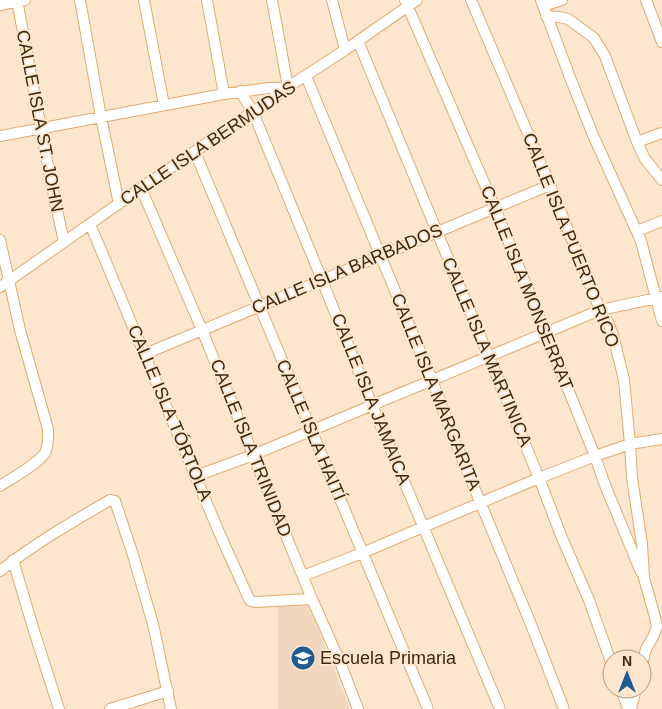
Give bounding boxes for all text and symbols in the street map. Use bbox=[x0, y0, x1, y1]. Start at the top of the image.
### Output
street label: CALLE ISLA ST. JOHN bbox=[13, 28, 67, 214]
street label: CALLE ISLA BERMUDAS bbox=[117, 77, 299, 209]
street label: CALLE ISLA PUERTO RICO bbox=[519, 130, 623, 350]
street label: CALLE ISLA MONSERRAT bbox=[477, 183, 577, 393]
street label: CALLE ISLA BARBADOS bbox=[249, 220, 445, 318]
street label: CALLE ISLA MARTINICA bbox=[438, 254, 536, 450]
street label: CALLE ISLA MARGARITA bbox=[387, 291, 485, 493]
street label: CALLE ISLA JAMAICA bbox=[327, 310, 415, 488]
street label: CALLE ISLA TÓRTOLA bbox=[124, 322, 217, 504]
street label: CALLE ISLA TRINIDAD bbox=[206, 356, 296, 540]
street label: CALLE ISLA HAITÍ bbox=[272, 357, 350, 503]
school or university icon: Escuela Primaria bbox=[290, 645, 316, 671]
place label: Escuela Primaria bbox=[320, 648, 457, 668]
north arrow bbox=[602, 649, 652, 699]
text: N bbox=[622, 653, 632, 669]

